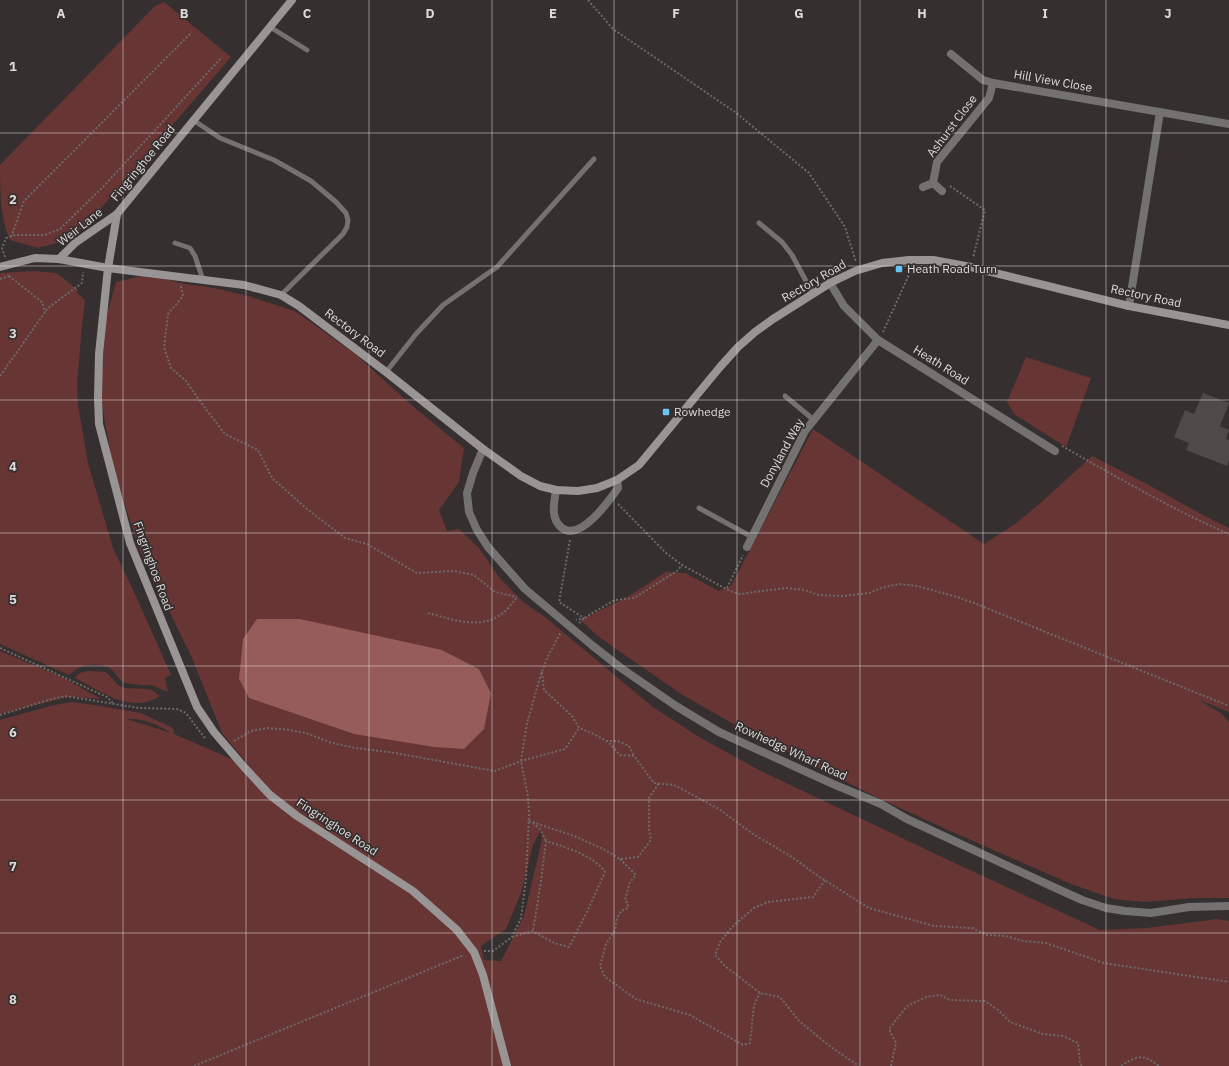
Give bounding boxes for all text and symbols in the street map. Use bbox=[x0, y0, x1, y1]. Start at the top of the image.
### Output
text: A bbox=[57, 5, 66, 22]
text: B bbox=[180, 5, 189, 22]
text: C bbox=[303, 5, 312, 22]
text: D bbox=[425, 5, 435, 22]
text: E bbox=[549, 5, 557, 22]
text: F bbox=[672, 5, 680, 22]
text: G bbox=[794, 5, 804, 22]
text: H bbox=[917, 5, 927, 22]
text: I bbox=[1042, 5, 1048, 22]
text: J bbox=[1164, 5, 1172, 22]
text: 1 bbox=[9, 58, 17, 75]
street label: Hill View Close bbox=[1013, 66, 1094, 95]
street label: Ashurst Close bbox=[923, 91, 980, 160]
street label: Fingringhoe Road bbox=[107, 121, 178, 204]
text: 2 bbox=[9, 191, 17, 208]
street label: Weir Lane bbox=[54, 204, 106, 249]
street label: Rectory Road bbox=[779, 256, 849, 305]
place label: Heath Road Turn bbox=[907, 261, 997, 276]
marker: Heath Road Turn bbox=[894, 264, 904, 274]
street label: Rectory Road bbox=[1109, 281, 1183, 310]
street label: Rectory Road bbox=[322, 305, 389, 360]
text: 3 bbox=[9, 325, 17, 342]
street label: Heath Road bbox=[911, 342, 972, 388]
place label: Rowhedge bbox=[674, 404, 731, 419]
marker: Rowhedge bbox=[661, 407, 671, 417]
street label: Donyland Way bbox=[756, 416, 807, 490]
text: 4 bbox=[9, 458, 17, 475]
street label: Fingringhoe Road bbox=[130, 519, 177, 613]
text: 5 bbox=[9, 591, 17, 608]
street label: Rowhedge Wharf Road bbox=[733, 718, 850, 783]
text: 6 bbox=[9, 724, 17, 741]
street label: Fingringhoe Road bbox=[294, 795, 381, 858]
text: 7 bbox=[9, 858, 17, 875]
text: 8 bbox=[9, 991, 17, 1008]

